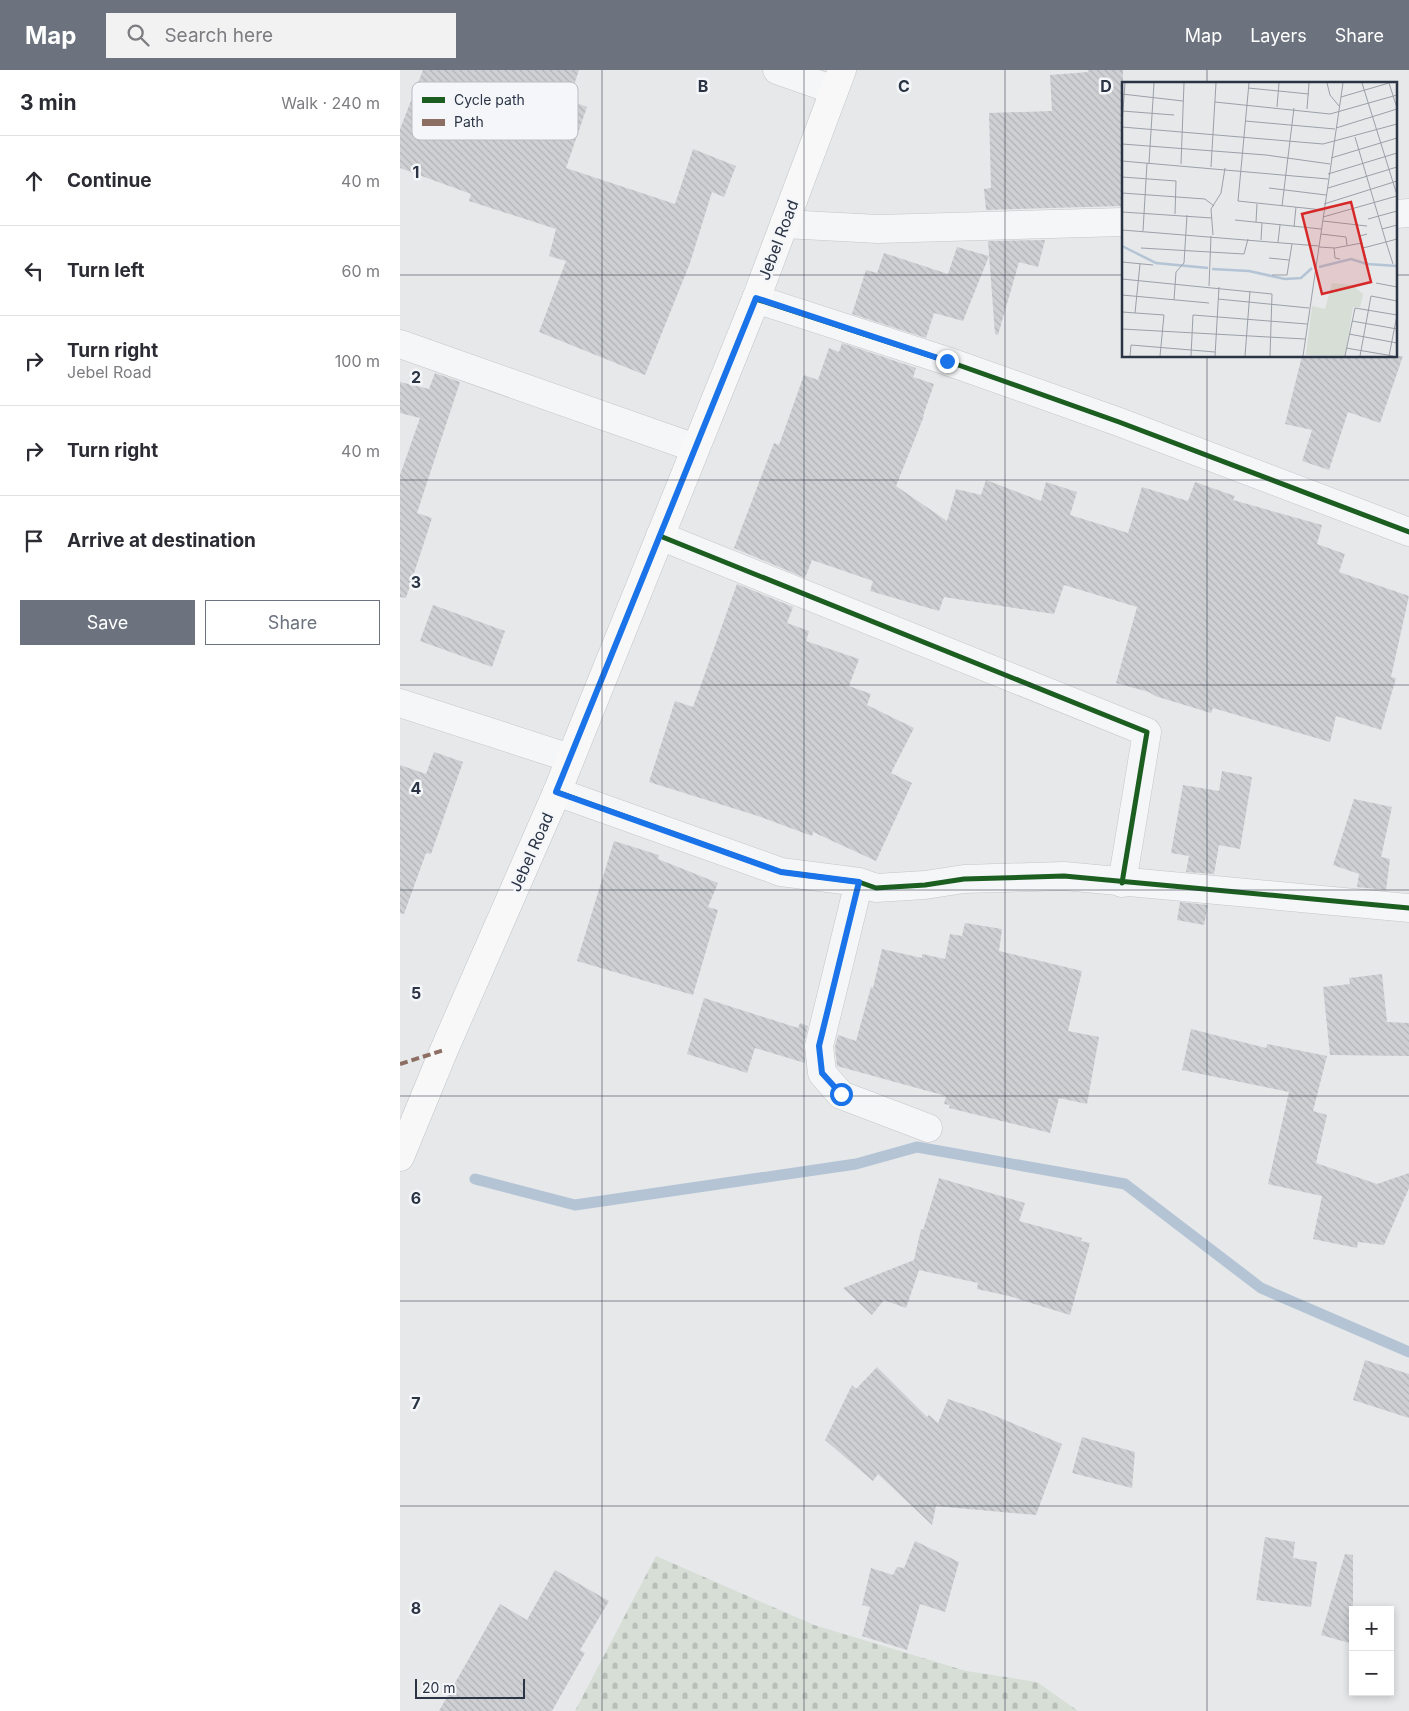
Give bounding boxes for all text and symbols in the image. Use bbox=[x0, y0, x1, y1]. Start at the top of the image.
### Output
search box bbox=[106, 13, 456, 58]
text: Map bbox=[25, 21, 76, 50]
icon: search bbox=[124, 21, 152, 49]
text: Search here bbox=[164, 24, 273, 47]
text: Map bbox=[1185, 25, 1222, 46]
text: Layers bbox=[1250, 25, 1307, 46]
text: Share bbox=[1335, 25, 1384, 46]
text: B bbox=[698, 76, 708, 96]
text: C bbox=[898, 76, 910, 96]
text: D bbox=[1100, 76, 1112, 96]
legend bbox=[412, 82, 578, 140]
inset map bbox=[1122, 82, 1396, 358]
text: 3 min bbox=[20, 90, 76, 115]
text: Cycle path bbox=[454, 91, 525, 108]
text: Walk · 240 m bbox=[281, 93, 380, 113]
text: Path bbox=[454, 113, 484, 130]
text: 1 bbox=[413, 162, 419, 182]
icon: ahead bbox=[20, 167, 48, 195]
text: Continue bbox=[67, 169, 152, 192]
text: 40 m bbox=[341, 171, 380, 191]
street label: Jebel Road bbox=[754, 197, 802, 283]
icon: left bbox=[20, 257, 48, 285]
text: Turn left bbox=[67, 259, 145, 282]
text: 60 m bbox=[341, 261, 380, 281]
text: Turn right bbox=[67, 339, 158, 362]
icon: right bbox=[20, 347, 48, 375]
route end bbox=[936, 350, 959, 373]
text: 100 m bbox=[335, 351, 380, 371]
text: Jebel Road bbox=[67, 362, 152, 382]
text: 2 bbox=[411, 367, 421, 387]
icon: right bbox=[20, 437, 48, 465]
text: Turn right bbox=[67, 439, 158, 462]
text: 40 m bbox=[341, 441, 380, 461]
icon: arrive bbox=[20, 527, 48, 555]
text: Arrive at destination bbox=[67, 529, 256, 552]
text: 3 bbox=[411, 572, 421, 592]
button: Save bbox=[20, 600, 195, 645]
button: Share bbox=[205, 600, 380, 645]
text: 4 bbox=[411, 778, 422, 798]
street label: Jebel Road bbox=[505, 809, 557, 895]
text: 5 bbox=[411, 983, 421, 1003]
route start bbox=[830, 1083, 853, 1106]
text: 6 bbox=[411, 1188, 421, 1208]
text: 7 bbox=[411, 1393, 421, 1413]
text: 8 bbox=[411, 1598, 421, 1618]
map controls bbox=[1349, 1606, 1394, 1696]
button: + bbox=[1349, 1606, 1394, 1651]
button: − bbox=[1349, 1651, 1394, 1696]
scale bar bbox=[415, 1676, 525, 1699]
text: 20 m bbox=[422, 1679, 456, 1696]

